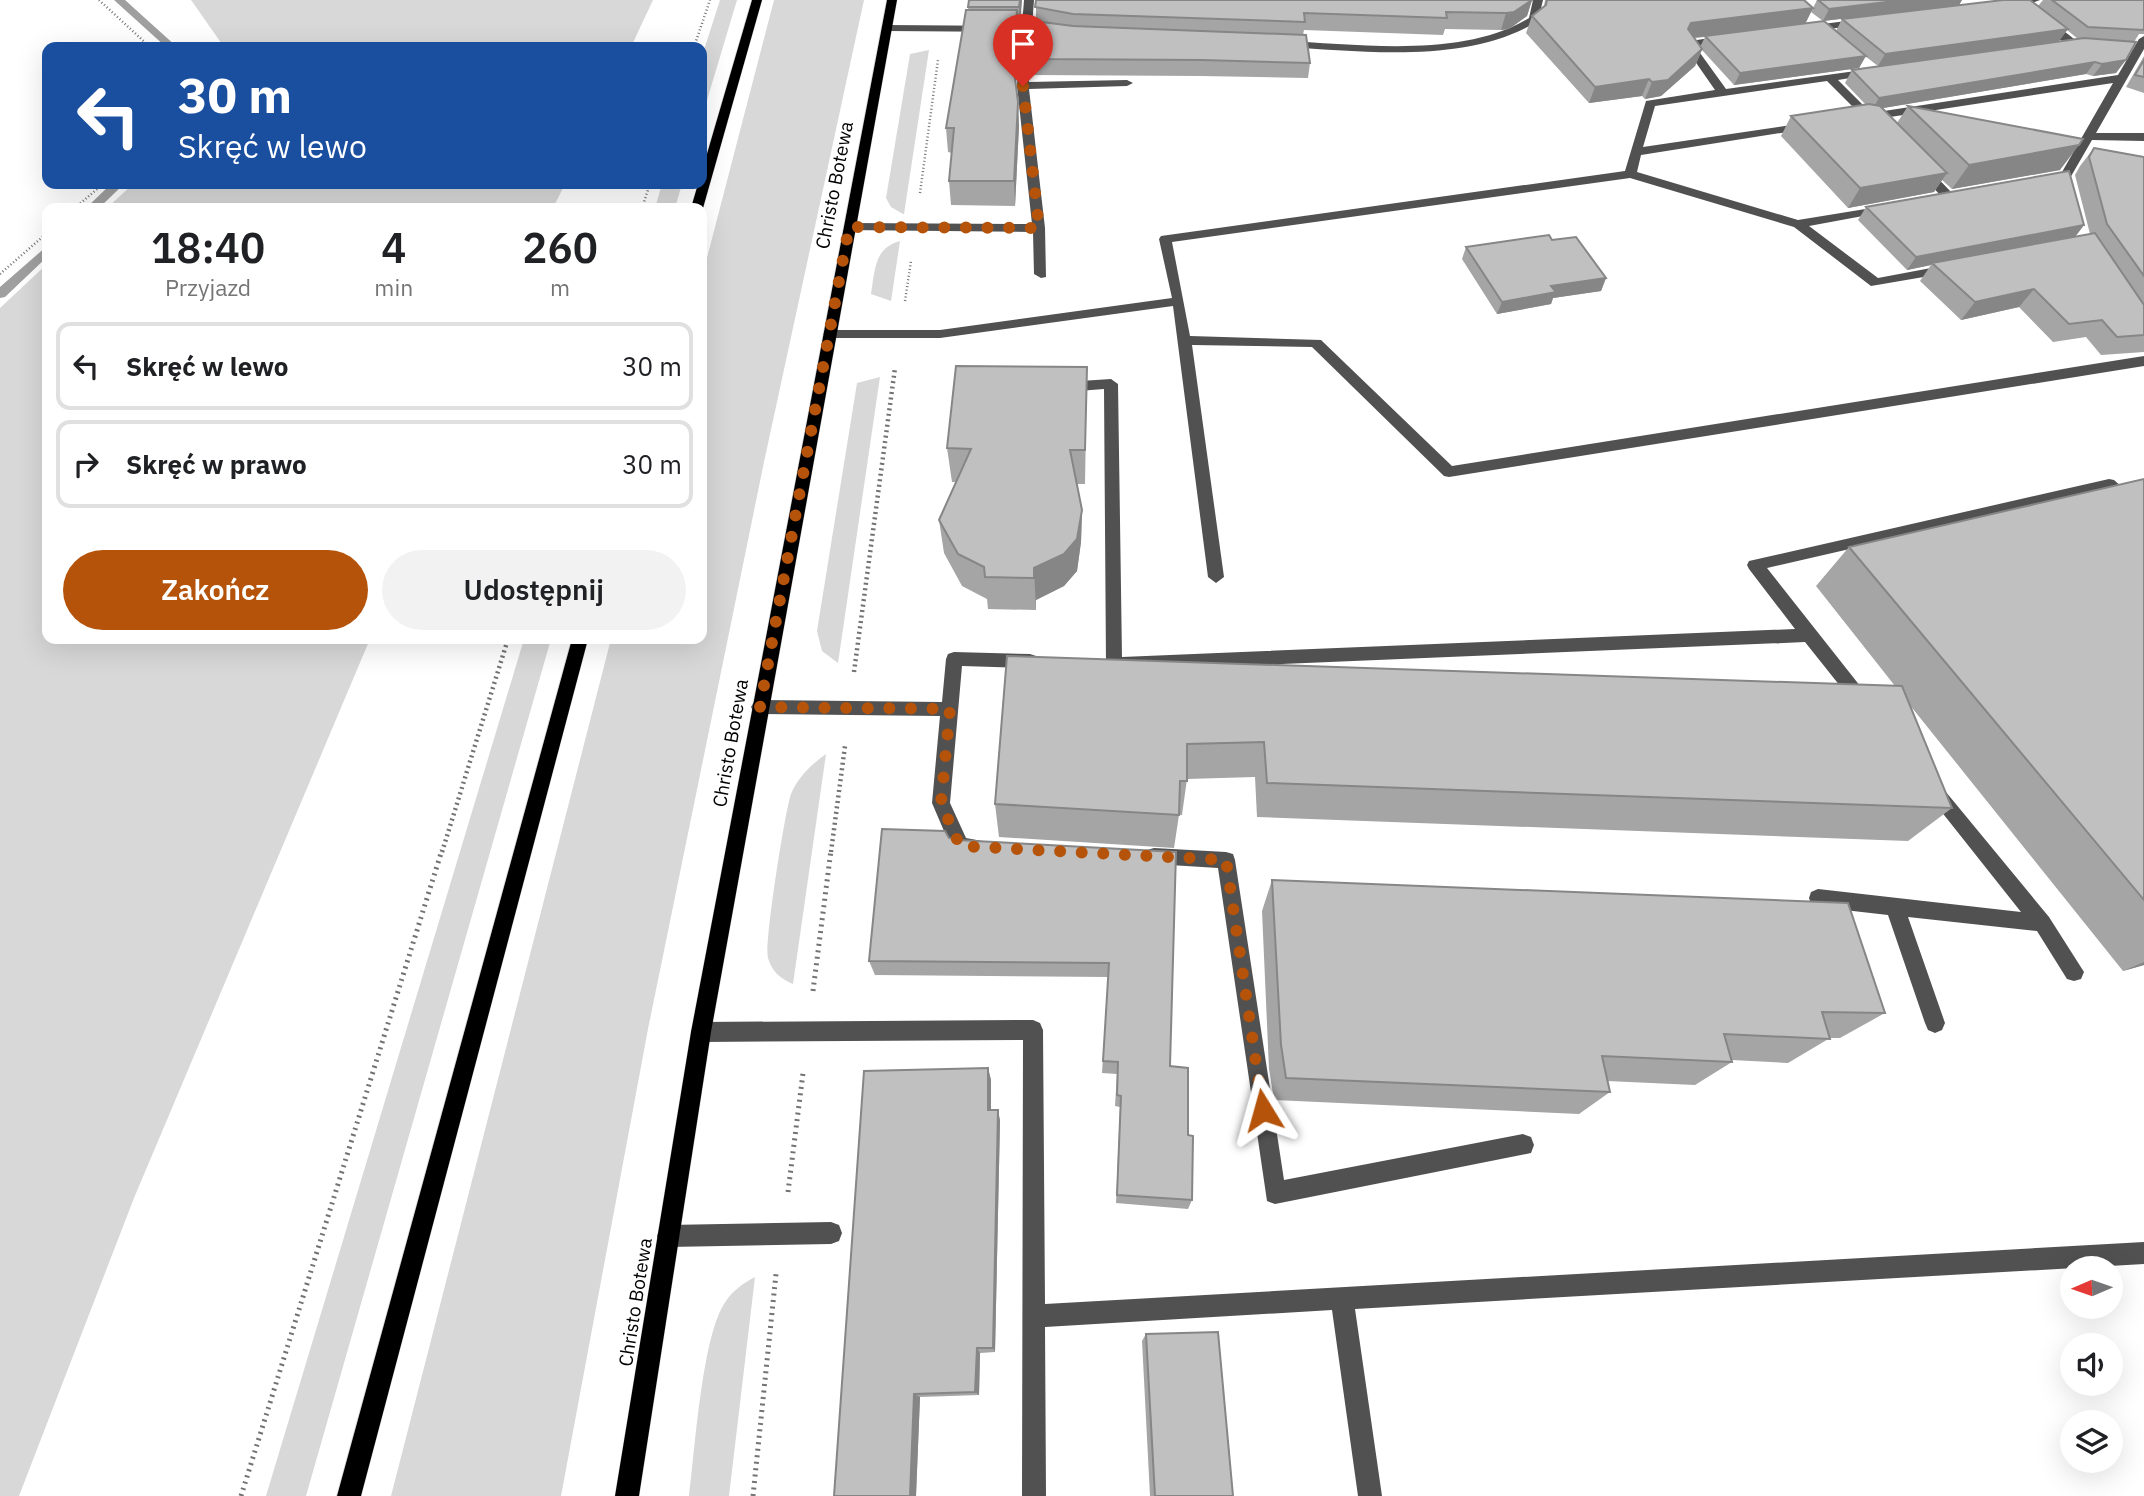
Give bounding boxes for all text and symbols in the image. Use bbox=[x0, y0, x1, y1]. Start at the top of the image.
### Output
pin bbox=[993, 14, 1053, 86]
icon: arrive bbox=[1004, 25, 1042, 63]
text: 30 m bbox=[178, 63, 292, 126]
icon: left bbox=[63, 70, 154, 161]
street label: Christo Botewa bbox=[810, 119, 858, 251]
text: Skręć w lewo bbox=[178, 125, 367, 167]
text: 18:40 bbox=[151, 220, 265, 275]
text: 4 bbox=[381, 220, 406, 275]
text: 260 bbox=[522, 220, 598, 275]
text: Przyjazd bbox=[165, 272, 251, 302]
text: min bbox=[374, 272, 413, 302]
text: m bbox=[550, 272, 570, 302]
icon: left bbox=[67, 347, 105, 385]
text: Skręć w lewo bbox=[126, 349, 288, 383]
text: 30 m bbox=[622, 349, 682, 383]
icon: right bbox=[67, 445, 105, 483]
text: Skręć w prawo bbox=[126, 447, 307, 481]
text: 30 m bbox=[622, 447, 682, 481]
button: Zakończ bbox=[63, 550, 368, 630]
button: Udostępnij bbox=[382, 550, 686, 630]
street label: Christo Botewa bbox=[707, 677, 753, 809]
position arrow bbox=[1226, 1073, 1300, 1147]
street label: Christo Botewa bbox=[613, 1236, 657, 1368]
north arrow bbox=[2060, 1256, 2123, 1320]
map controls bbox=[2060, 1256, 2123, 1473]
button: sound bbox=[2060, 1333, 2123, 1396]
button: layers bbox=[2060, 1410, 2123, 1473]

